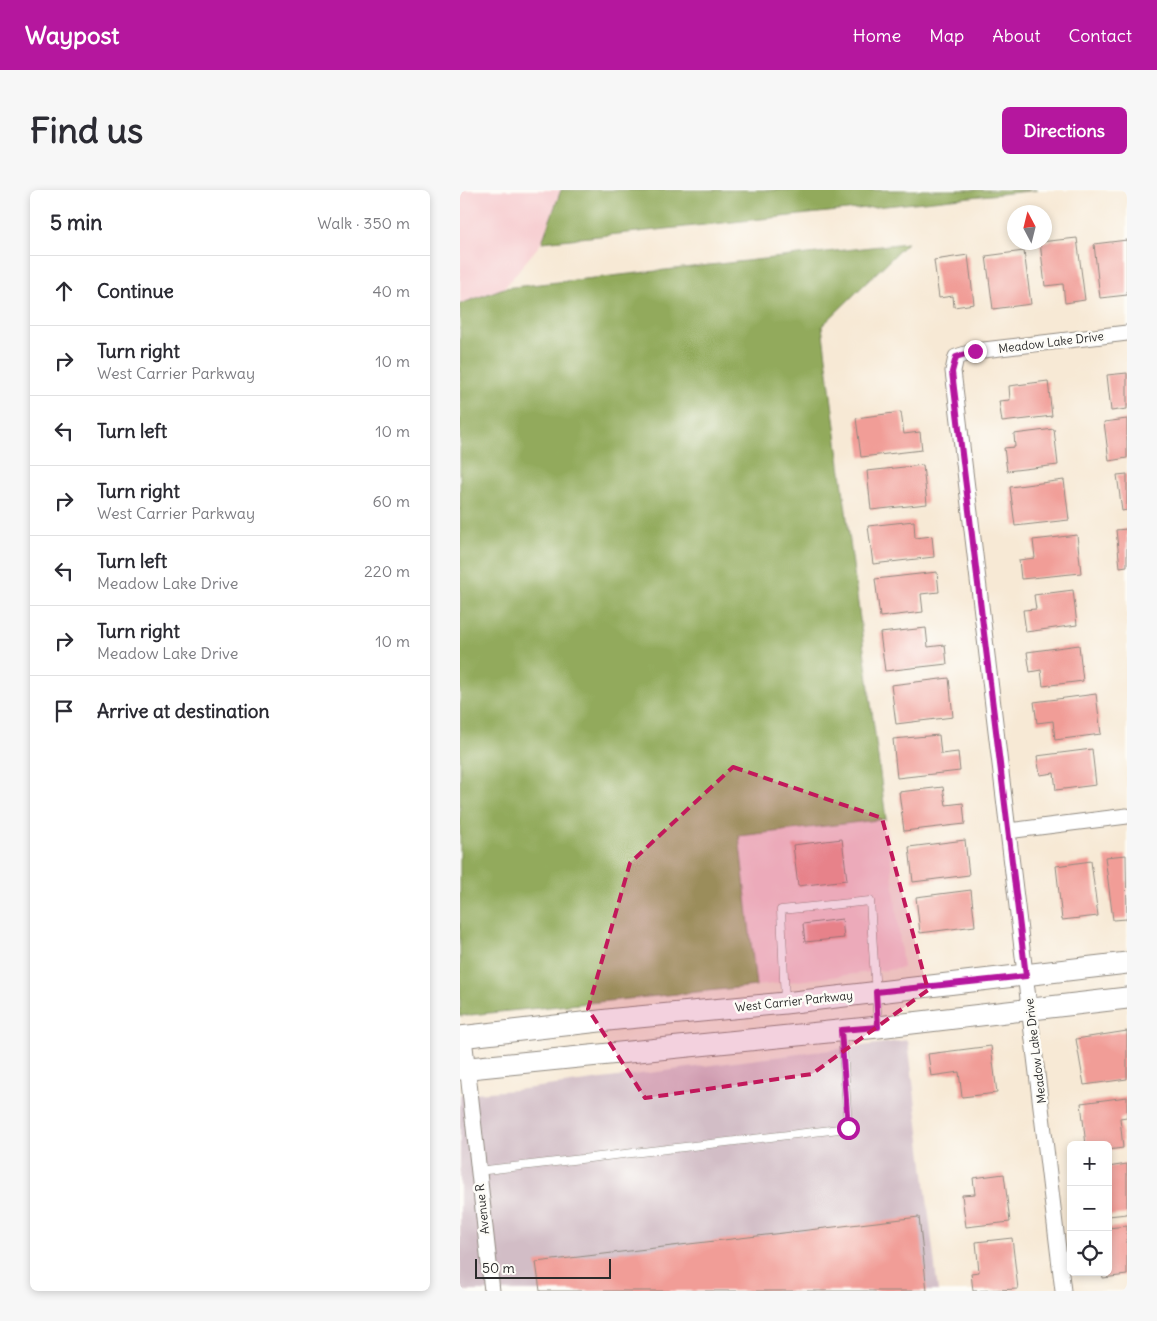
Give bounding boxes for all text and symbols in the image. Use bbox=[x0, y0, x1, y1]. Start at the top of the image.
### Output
text: Waypost bbox=[25, 20, 119, 50]
text: Home bbox=[853, 24, 901, 47]
text: Map bbox=[929, 24, 964, 47]
text: About bbox=[992, 24, 1040, 47]
text: Contact bbox=[1068, 24, 1132, 47]
button: Directions bbox=[1002, 107, 1127, 154]
text: Find us bbox=[30, 108, 143, 152]
north arrow bbox=[1007, 205, 1052, 250]
text: 5 min bbox=[50, 209, 102, 236]
text: Walk · 350 m bbox=[317, 213, 410, 233]
icon: ahead bbox=[50, 277, 78, 305]
text: Continue bbox=[97, 279, 174, 303]
text: 40 m bbox=[372, 281, 410, 301]
street label: Meadow Lake Drive bbox=[997, 328, 1105, 356]
text: Turn right bbox=[97, 339, 180, 363]
route end bbox=[964, 340, 987, 363]
icon: right bbox=[50, 347, 78, 375]
text: 10 m bbox=[375, 351, 410, 371]
text: West Carrier Parkway bbox=[97, 363, 255, 383]
icon: left bbox=[50, 417, 78, 445]
text: Turn left bbox=[97, 419, 167, 443]
text: 10 m bbox=[375, 421, 410, 441]
text: Turn right bbox=[97, 479, 180, 503]
icon: right bbox=[50, 487, 78, 515]
text: 60 m bbox=[372, 491, 410, 511]
text: West Carrier Parkway bbox=[97, 503, 255, 523]
text: Turn left bbox=[97, 549, 167, 573]
icon: left bbox=[50, 557, 78, 585]
text: 220 m bbox=[364, 561, 410, 581]
text: Meadow Lake Drive bbox=[97, 573, 238, 593]
text: Turn right bbox=[97, 619, 180, 643]
icon: right bbox=[50, 627, 78, 655]
text: 10 m bbox=[375, 631, 410, 651]
text: Meadow Lake Drive bbox=[97, 643, 238, 663]
icon: arrive bbox=[50, 697, 78, 725]
text: Arrive at destination bbox=[97, 699, 270, 723]
street label: West Carrier Parkway bbox=[734, 987, 854, 1015]
street label: Meadow Lake Drive bbox=[1021, 997, 1049, 1105]
route start bbox=[837, 1117, 860, 1140]
map controls bbox=[1067, 1141, 1112, 1276]
button: + bbox=[1067, 1141, 1112, 1186]
street label: Avenue R bbox=[472, 1183, 492, 1235]
button: − bbox=[1067, 1186, 1112, 1231]
button: locate bbox=[1067, 1231, 1112, 1276]
scale bar bbox=[475, 1256, 611, 1279]
text: 50 m bbox=[482, 1259, 515, 1277]

